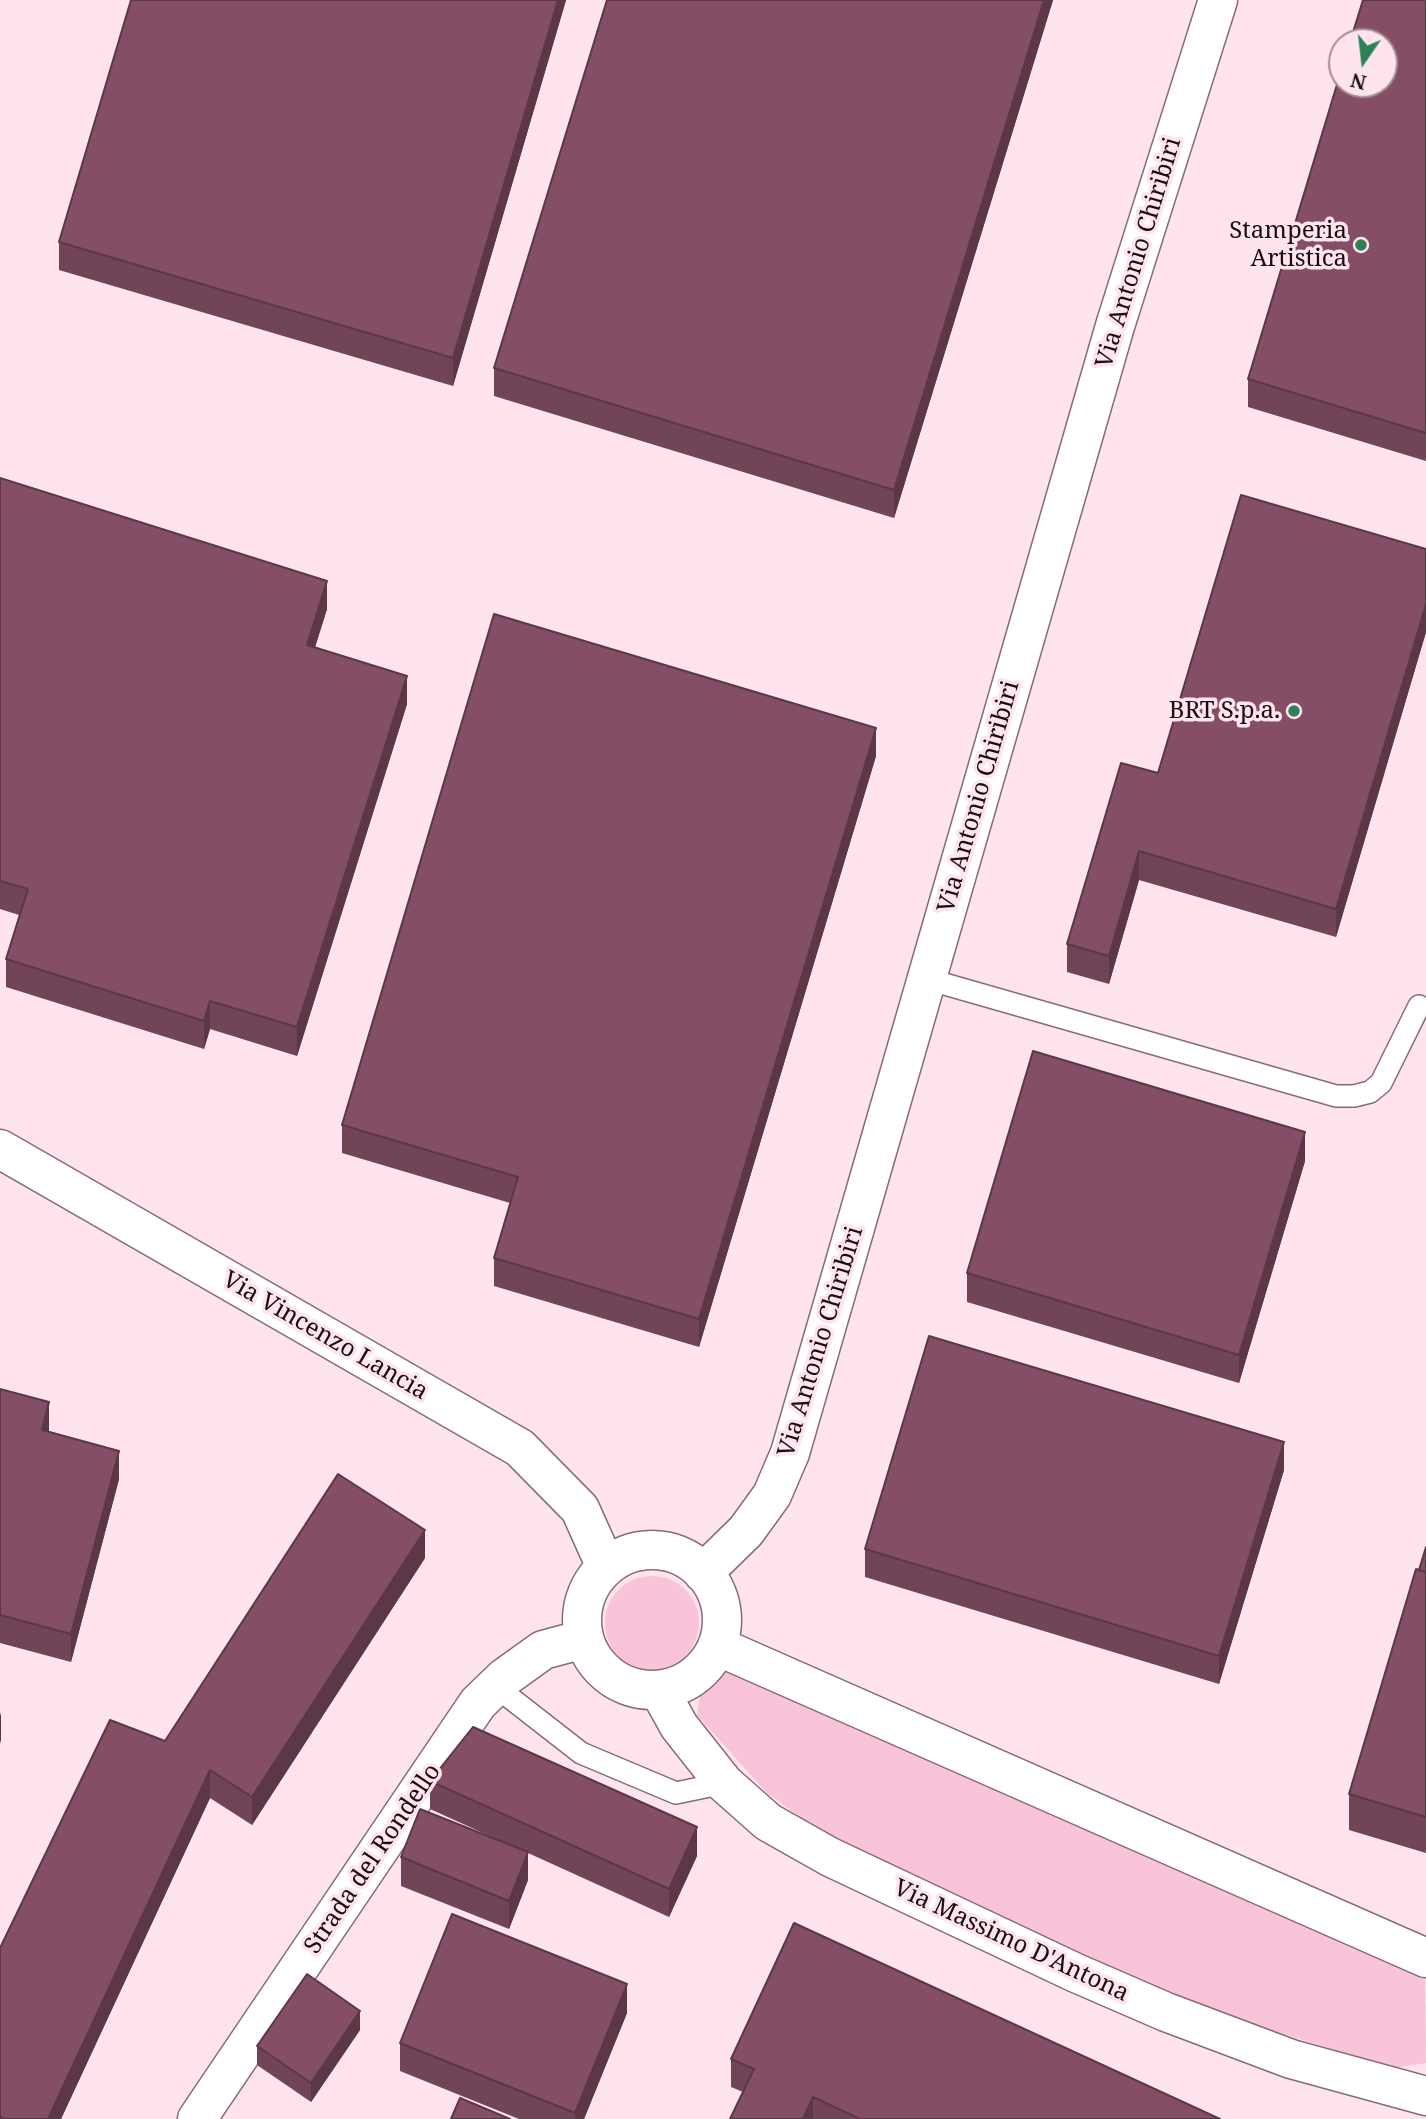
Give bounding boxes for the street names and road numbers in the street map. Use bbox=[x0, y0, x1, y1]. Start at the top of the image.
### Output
street label: Via Antonio Chiribiri bbox=[1090, 134, 1188, 372]
street label: Via Antonio Chiribiri bbox=[932, 678, 1026, 916]
street label: Via Antonio Chiribiri bbox=[772, 1223, 870, 1461]
street label: Via Vincenzo Lancia bbox=[217, 1265, 433, 1407]
street label: Strada del Rondello bbox=[299, 1759, 447, 1959]
street label: Via Massimo D'Antona bbox=[889, 1874, 1133, 2008]

